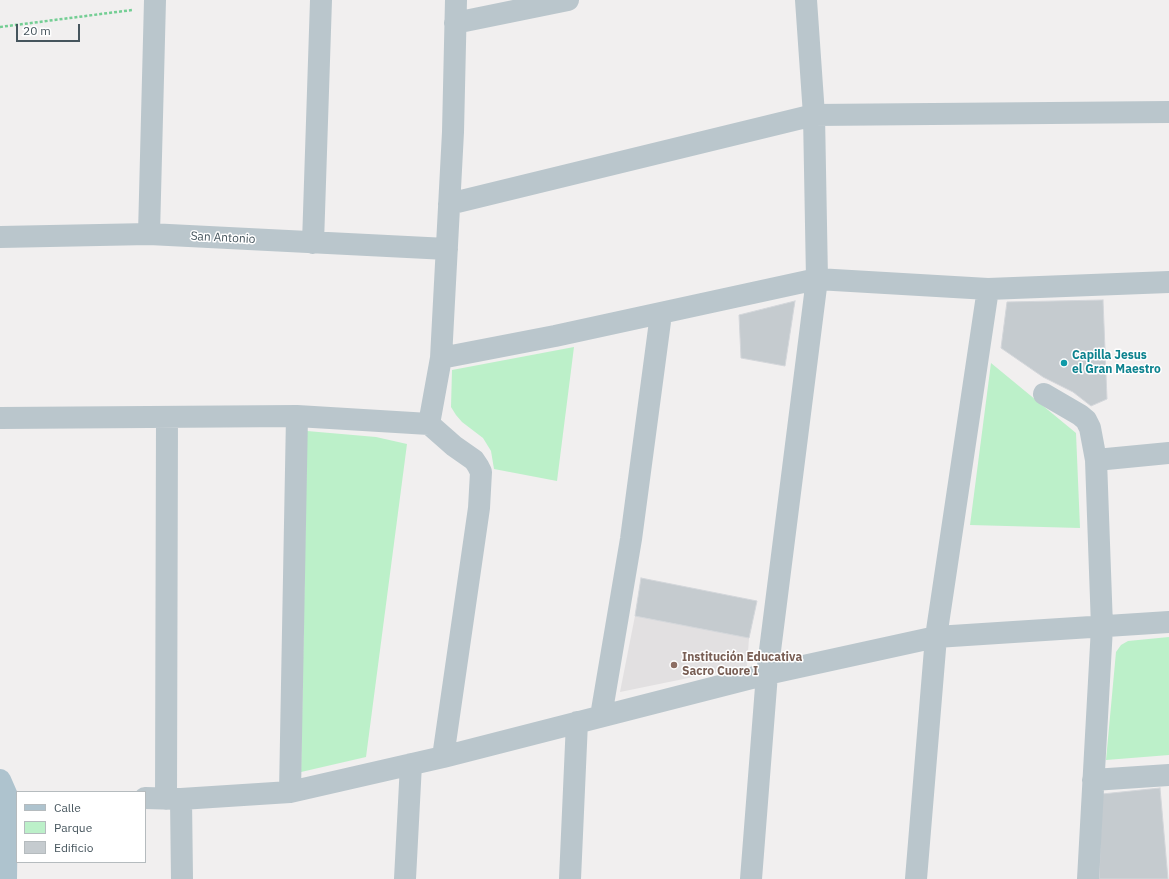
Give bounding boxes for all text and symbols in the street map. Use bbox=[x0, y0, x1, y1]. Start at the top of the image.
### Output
scale bar bbox=[18, 16, 82, 42]
text: 20 m bbox=[23, 23, 51, 38]
street label: San Antonio bbox=[190, 229, 256, 247]
place label: Capilla Jesus el Gran Maestro bbox=[1072, 349, 1161, 377]
marker: Capilla Jesus el Gran Maestro bbox=[1059, 358, 1069, 368]
place label: Institución Educativa Sacro Cuore I bbox=[682, 651, 802, 679]
marker: Institución Educativa Sacro Cuore I bbox=[669, 660, 679, 670]
legend bbox=[16, 791, 146, 863]
text: Calle bbox=[54, 800, 81, 815]
text: Parque bbox=[54, 820, 92, 835]
text: Edificio bbox=[54, 840, 93, 855]

